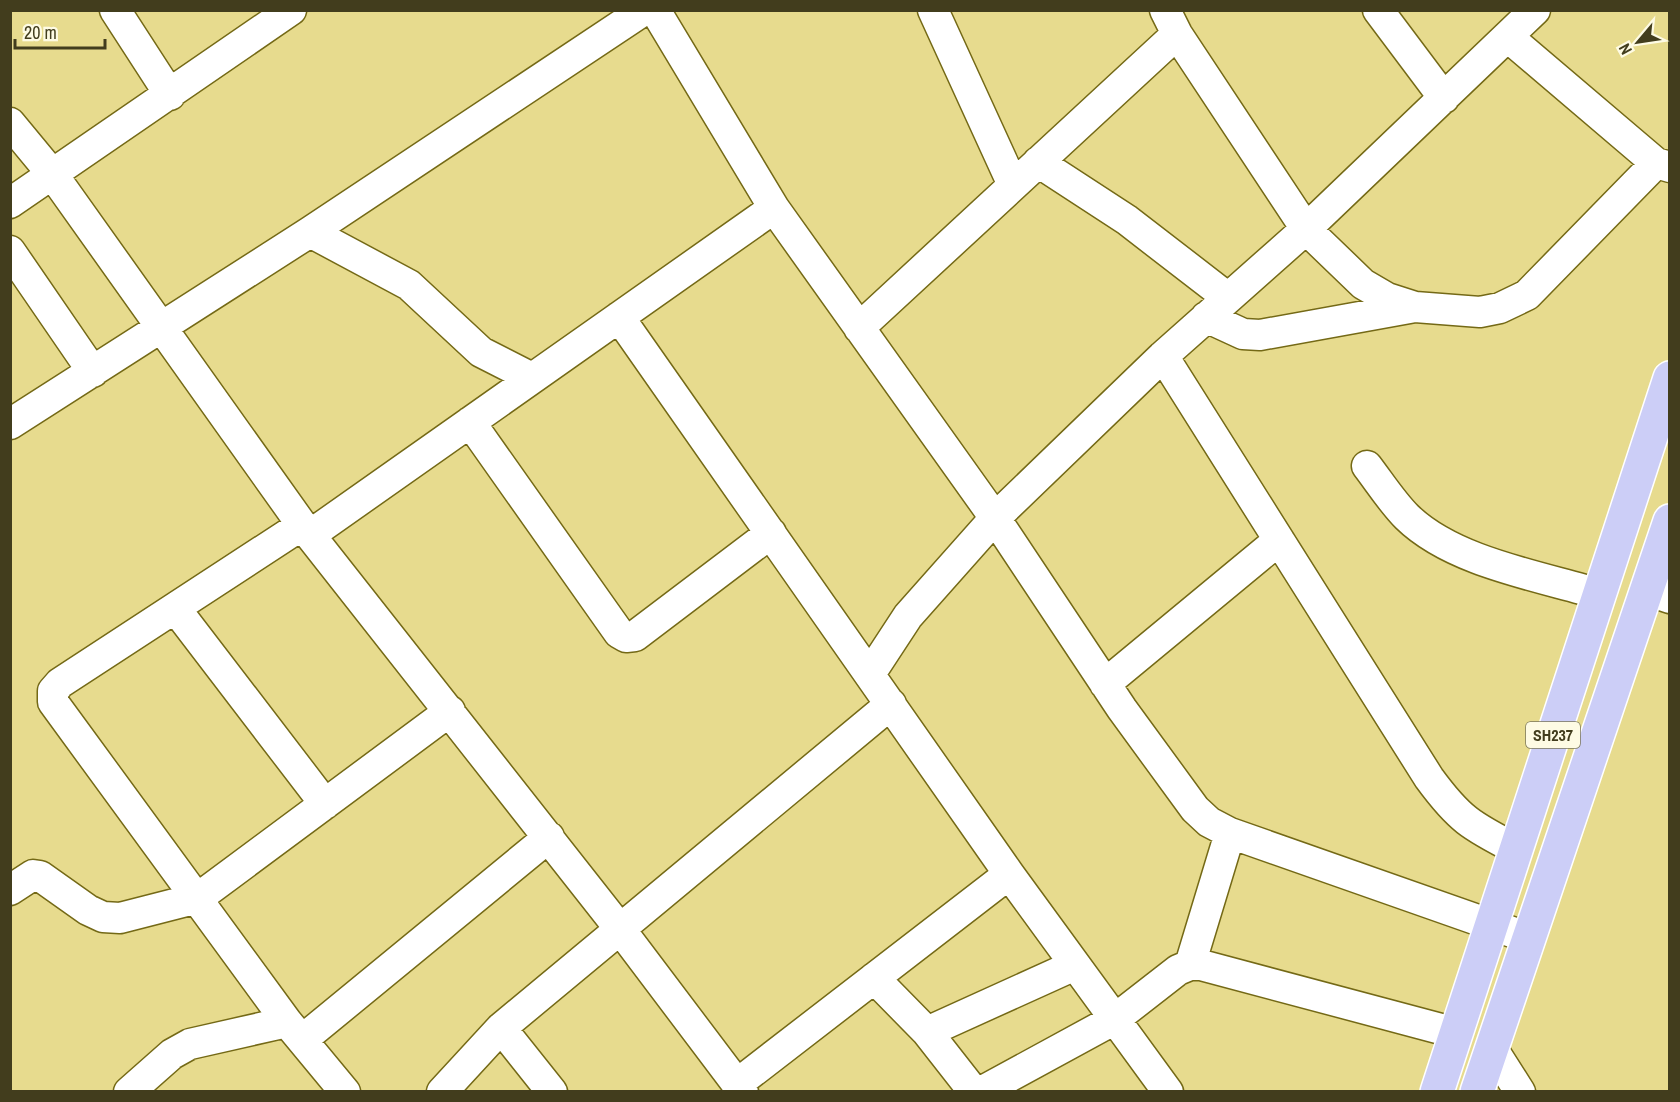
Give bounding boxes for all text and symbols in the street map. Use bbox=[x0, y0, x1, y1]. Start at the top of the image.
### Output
scale bar bbox=[15, 12, 105, 50]
north arrow bbox=[1608, 12, 1668, 72]
text: 20 m bbox=[24, 20, 57, 45]
text: N bbox=[1613, 40, 1637, 59]
road number: SH237 bbox=[1526, 722, 1580, 748]

